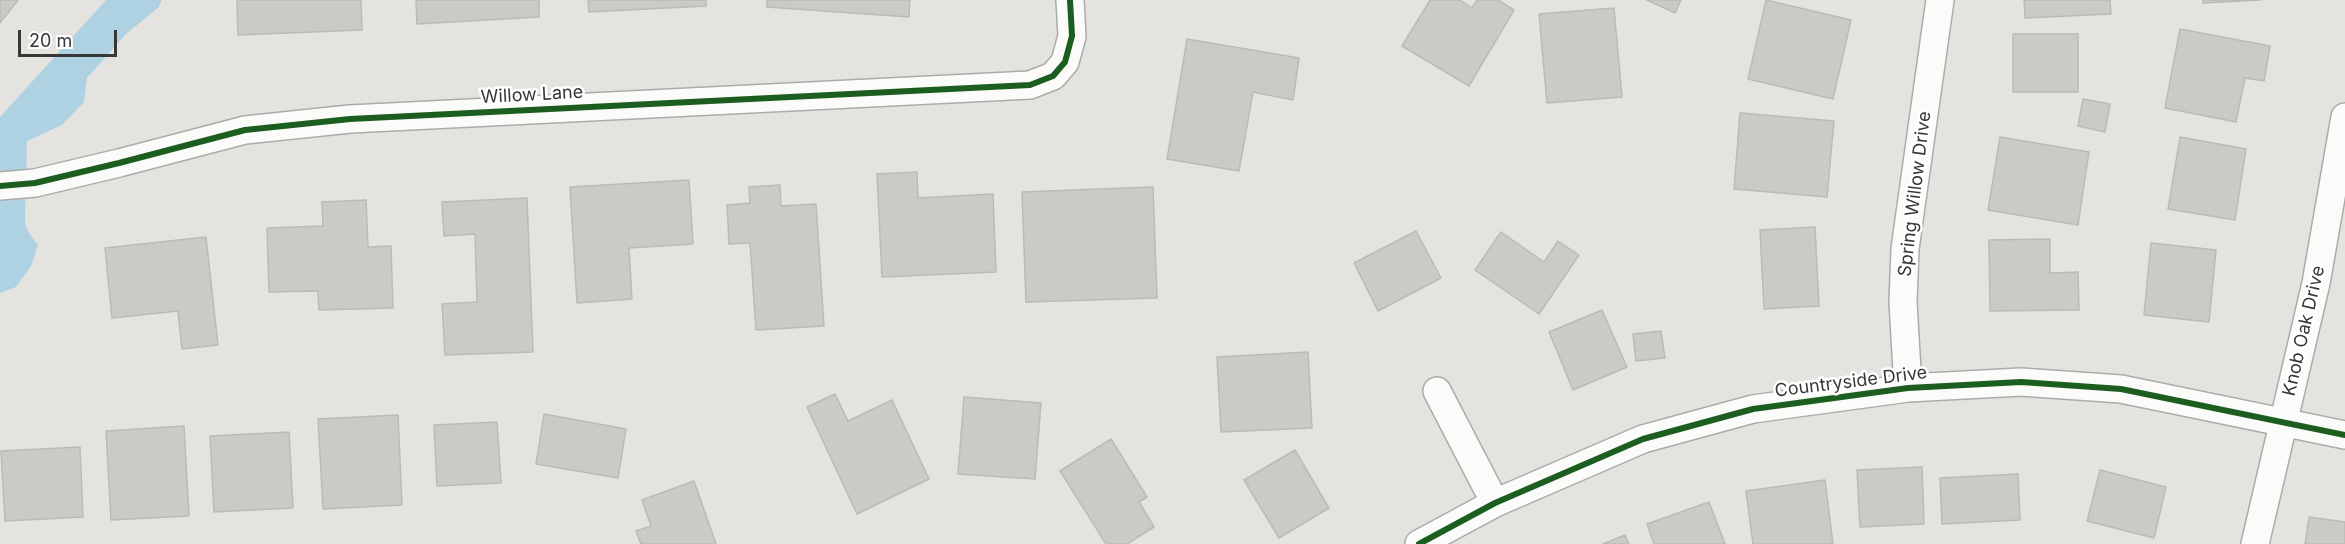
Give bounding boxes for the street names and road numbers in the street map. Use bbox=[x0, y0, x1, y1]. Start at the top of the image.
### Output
street label: Willow Lane bbox=[480, 82, 584, 108]
street label: Spring Willow Drive bbox=[1894, 110, 1936, 278]
street label: Knob Oak Drive bbox=[2279, 264, 2329, 398]
street label: Countryside Drive bbox=[1774, 362, 1928, 402]

